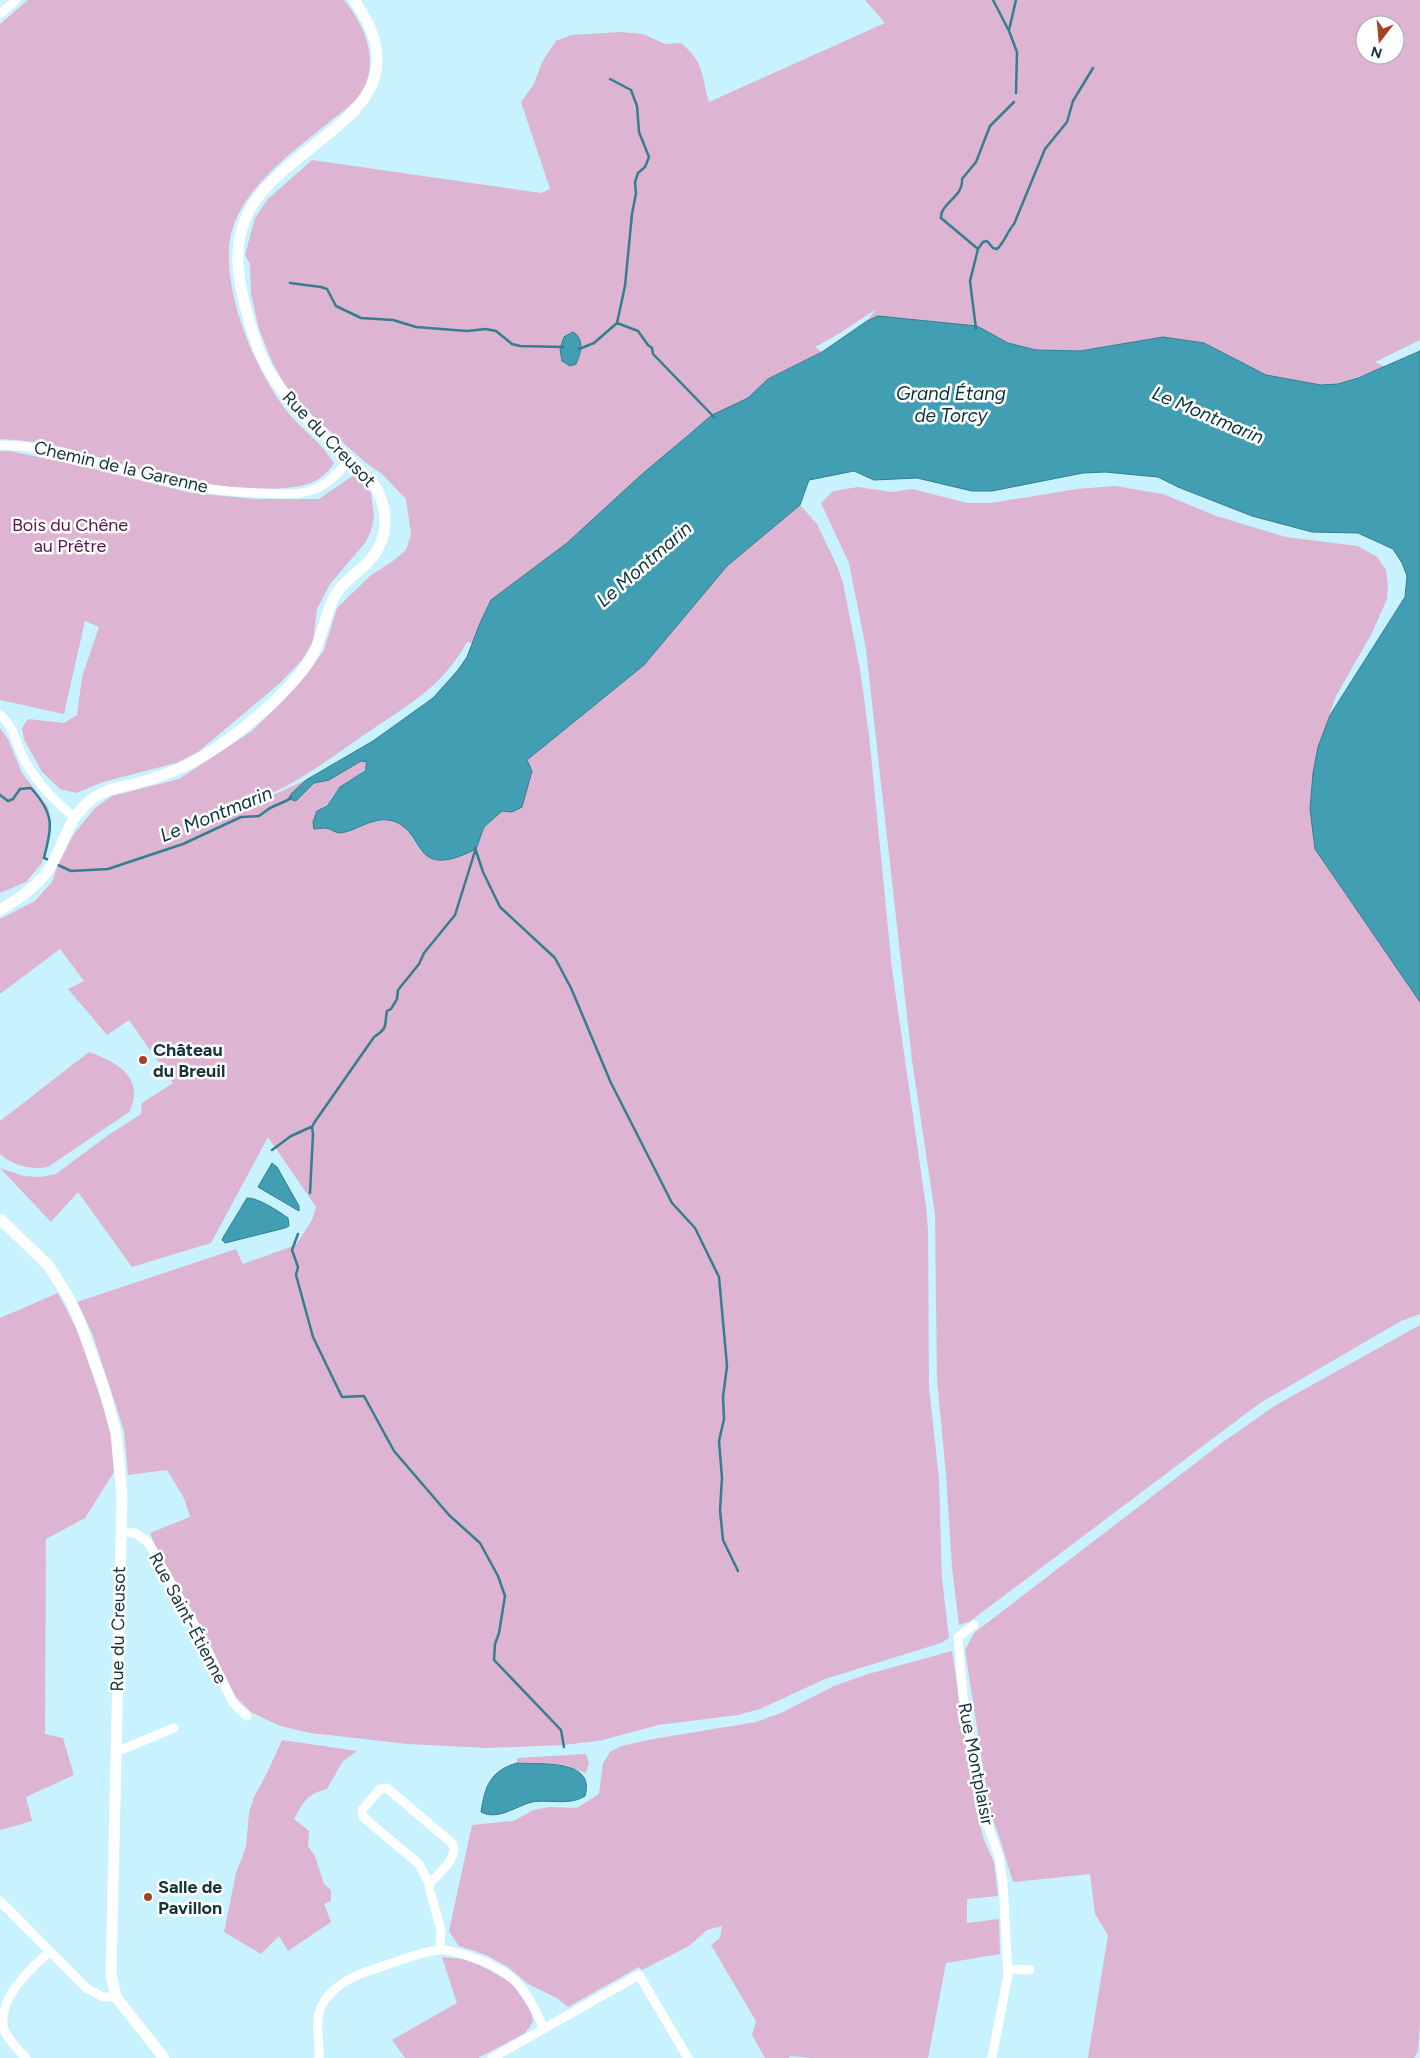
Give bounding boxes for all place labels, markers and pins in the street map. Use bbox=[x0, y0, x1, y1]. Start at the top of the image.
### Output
place label: Château du Breuil bbox=[153, 1039, 225, 1082]
marker: Château du Breuil bbox=[137, 1054, 149, 1066]
place label: Salle de Pavillon bbox=[158, 1876, 222, 1919]
marker: Salle de Pavillon bbox=[142, 1891, 154, 1903]

